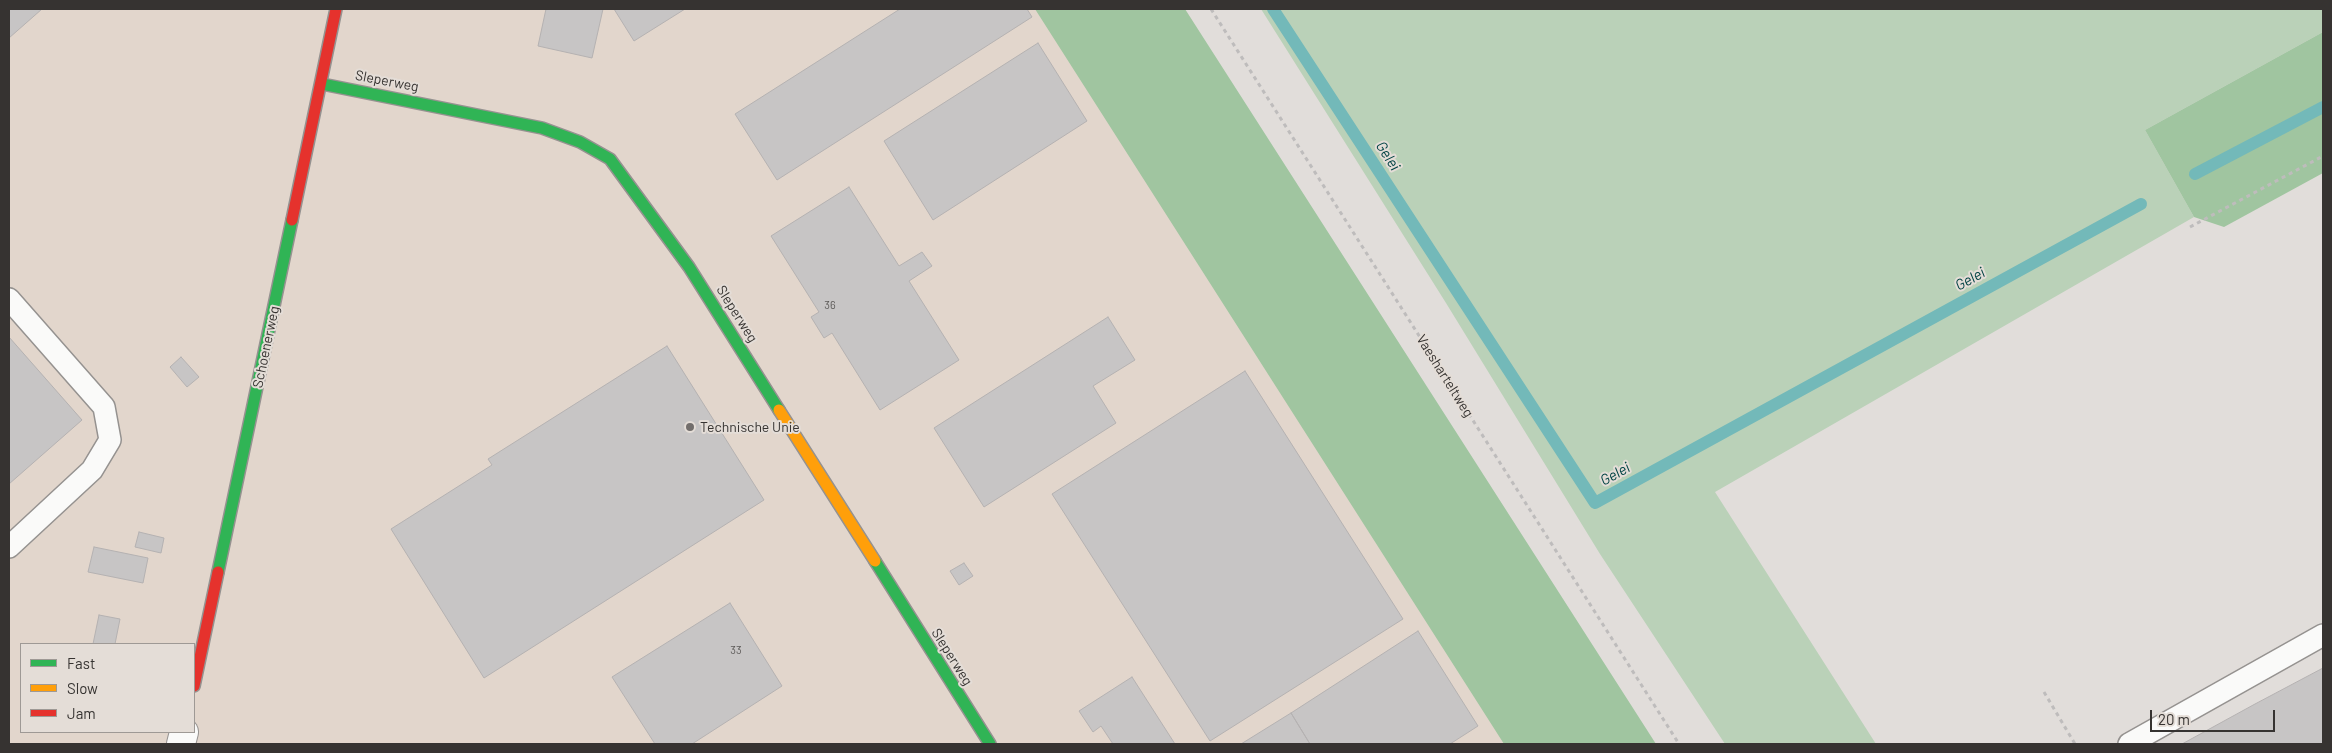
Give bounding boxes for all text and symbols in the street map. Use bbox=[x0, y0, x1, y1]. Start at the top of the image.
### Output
street label: Sleperweg bbox=[354, 67, 420, 95]
water label: Gelei bbox=[1372, 138, 1404, 174]
water label: Gelei bbox=[1952, 263, 1988, 295]
street label: Sleperweg bbox=[713, 282, 761, 346]
house number: 36 bbox=[824, 298, 836, 312]
street label: Schoenerweg bbox=[249, 305, 283, 389]
street label: Vaesharteltweg bbox=[1413, 332, 1477, 420]
place label: Technische Unie bbox=[700, 419, 800, 435]
marker: Technische Unie bbox=[684, 421, 696, 433]
water label: Gelei bbox=[1597, 458, 1633, 490]
street label: Sleperweg bbox=[928, 625, 976, 689]
legend bbox=[20, 643, 195, 733]
house number: 33 bbox=[730, 643, 742, 657]
text: Fast bbox=[67, 654, 95, 672]
text: Slow bbox=[67, 679, 98, 697]
scale bar bbox=[2152, 700, 2277, 732]
text: Jam bbox=[67, 704, 96, 722]
text: 20 m bbox=[2158, 710, 2190, 728]

